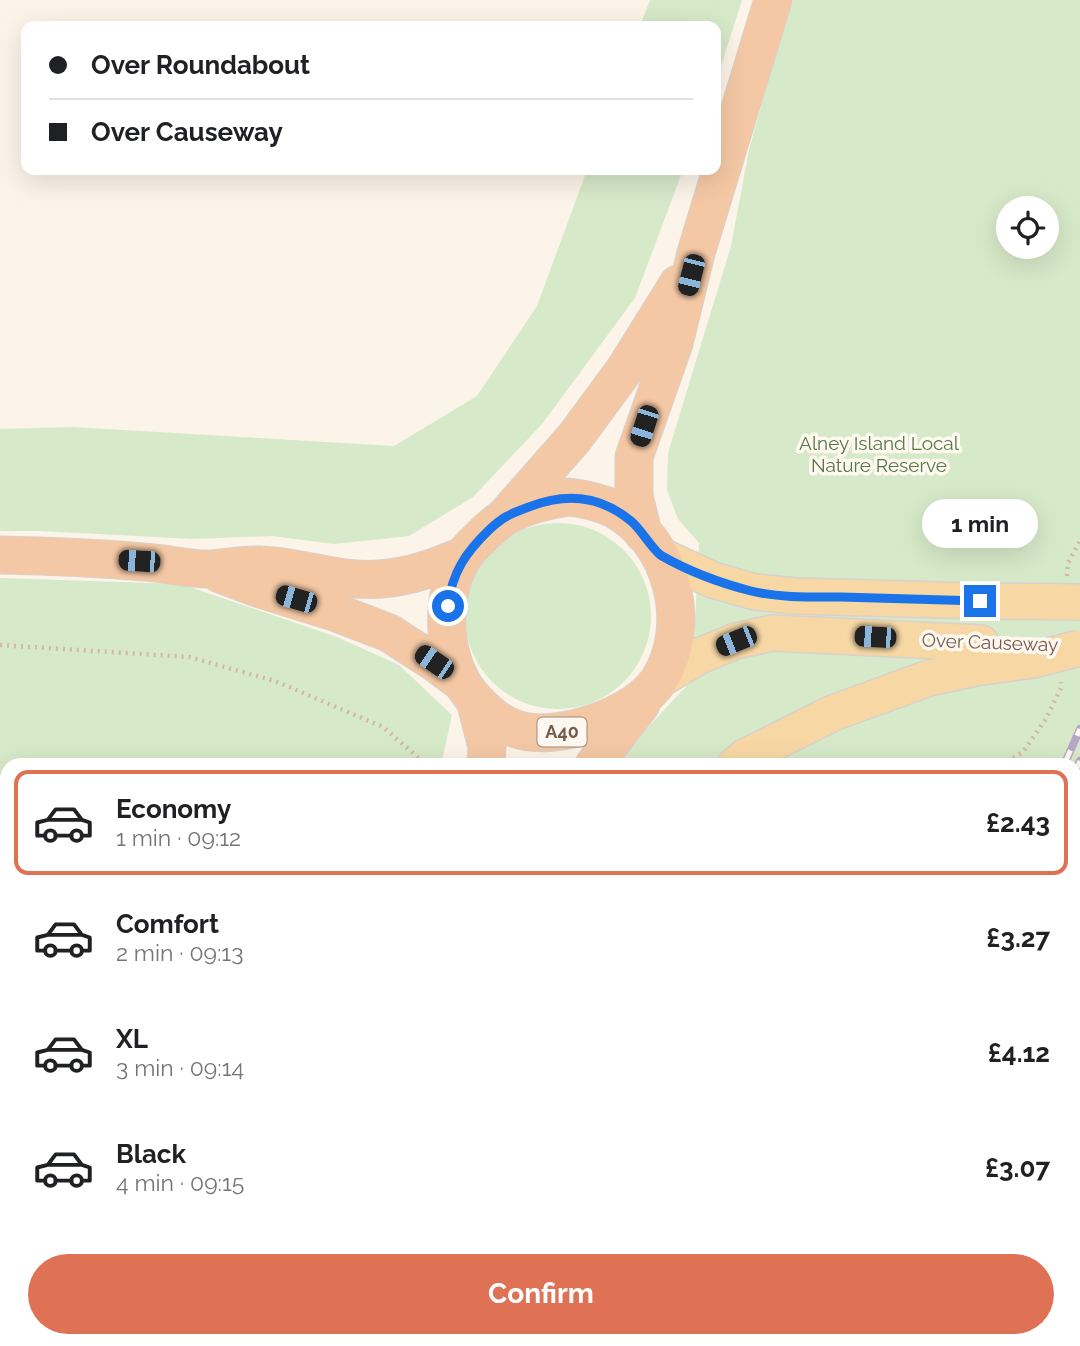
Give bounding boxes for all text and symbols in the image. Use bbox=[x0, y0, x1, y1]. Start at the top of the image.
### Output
text: Over Roundabout bbox=[91, 50, 310, 80]
text: Over Causeway bbox=[91, 117, 283, 147]
map controls bbox=[996, 196, 1059, 259]
button: locate bbox=[996, 196, 1059, 259]
car bbox=[676, 252, 707, 298]
car bbox=[628, 403, 661, 449]
park label: Alney Island Local Nature Reserve bbox=[799, 432, 960, 476]
callout: 1 min bbox=[922, 500, 1038, 548]
text: 1 min bbox=[951, 510, 1009, 537]
car bbox=[118, 549, 161, 573]
car bbox=[273, 583, 320, 615]
route end bbox=[964, 585, 996, 617]
route start bbox=[432, 590, 464, 622]
car bbox=[713, 623, 760, 659]
car bbox=[854, 625, 897, 649]
street label: Over Causeway bbox=[921, 629, 1059, 655]
car bbox=[411, 642, 458, 682]
road number: A40 bbox=[538, 718, 586, 746]
icon: car bbox=[32, 791, 95, 854]
text: Economy bbox=[116, 794, 231, 824]
text: £2.43 bbox=[986, 808, 1050, 838]
text: 1 min · 09:12 bbox=[116, 824, 241, 851]
icon: car bbox=[32, 906, 95, 969]
text: Comfort bbox=[116, 909, 219, 939]
text: £3.27 bbox=[986, 923, 1050, 953]
text: 2 min · 09:13 bbox=[116, 939, 244, 966]
icon: car bbox=[32, 1021, 95, 1084]
text: XL bbox=[116, 1024, 148, 1054]
text: £4.12 bbox=[988, 1038, 1050, 1068]
text: 3 min · 09:14 bbox=[116, 1054, 244, 1081]
icon: car bbox=[32, 1136, 95, 1199]
text: Black bbox=[116, 1139, 186, 1169]
text: £3.07 bbox=[985, 1153, 1050, 1183]
text: 4 min · 09:15 bbox=[116, 1169, 244, 1196]
button: Confirm bbox=[28, 1254, 1054, 1334]

